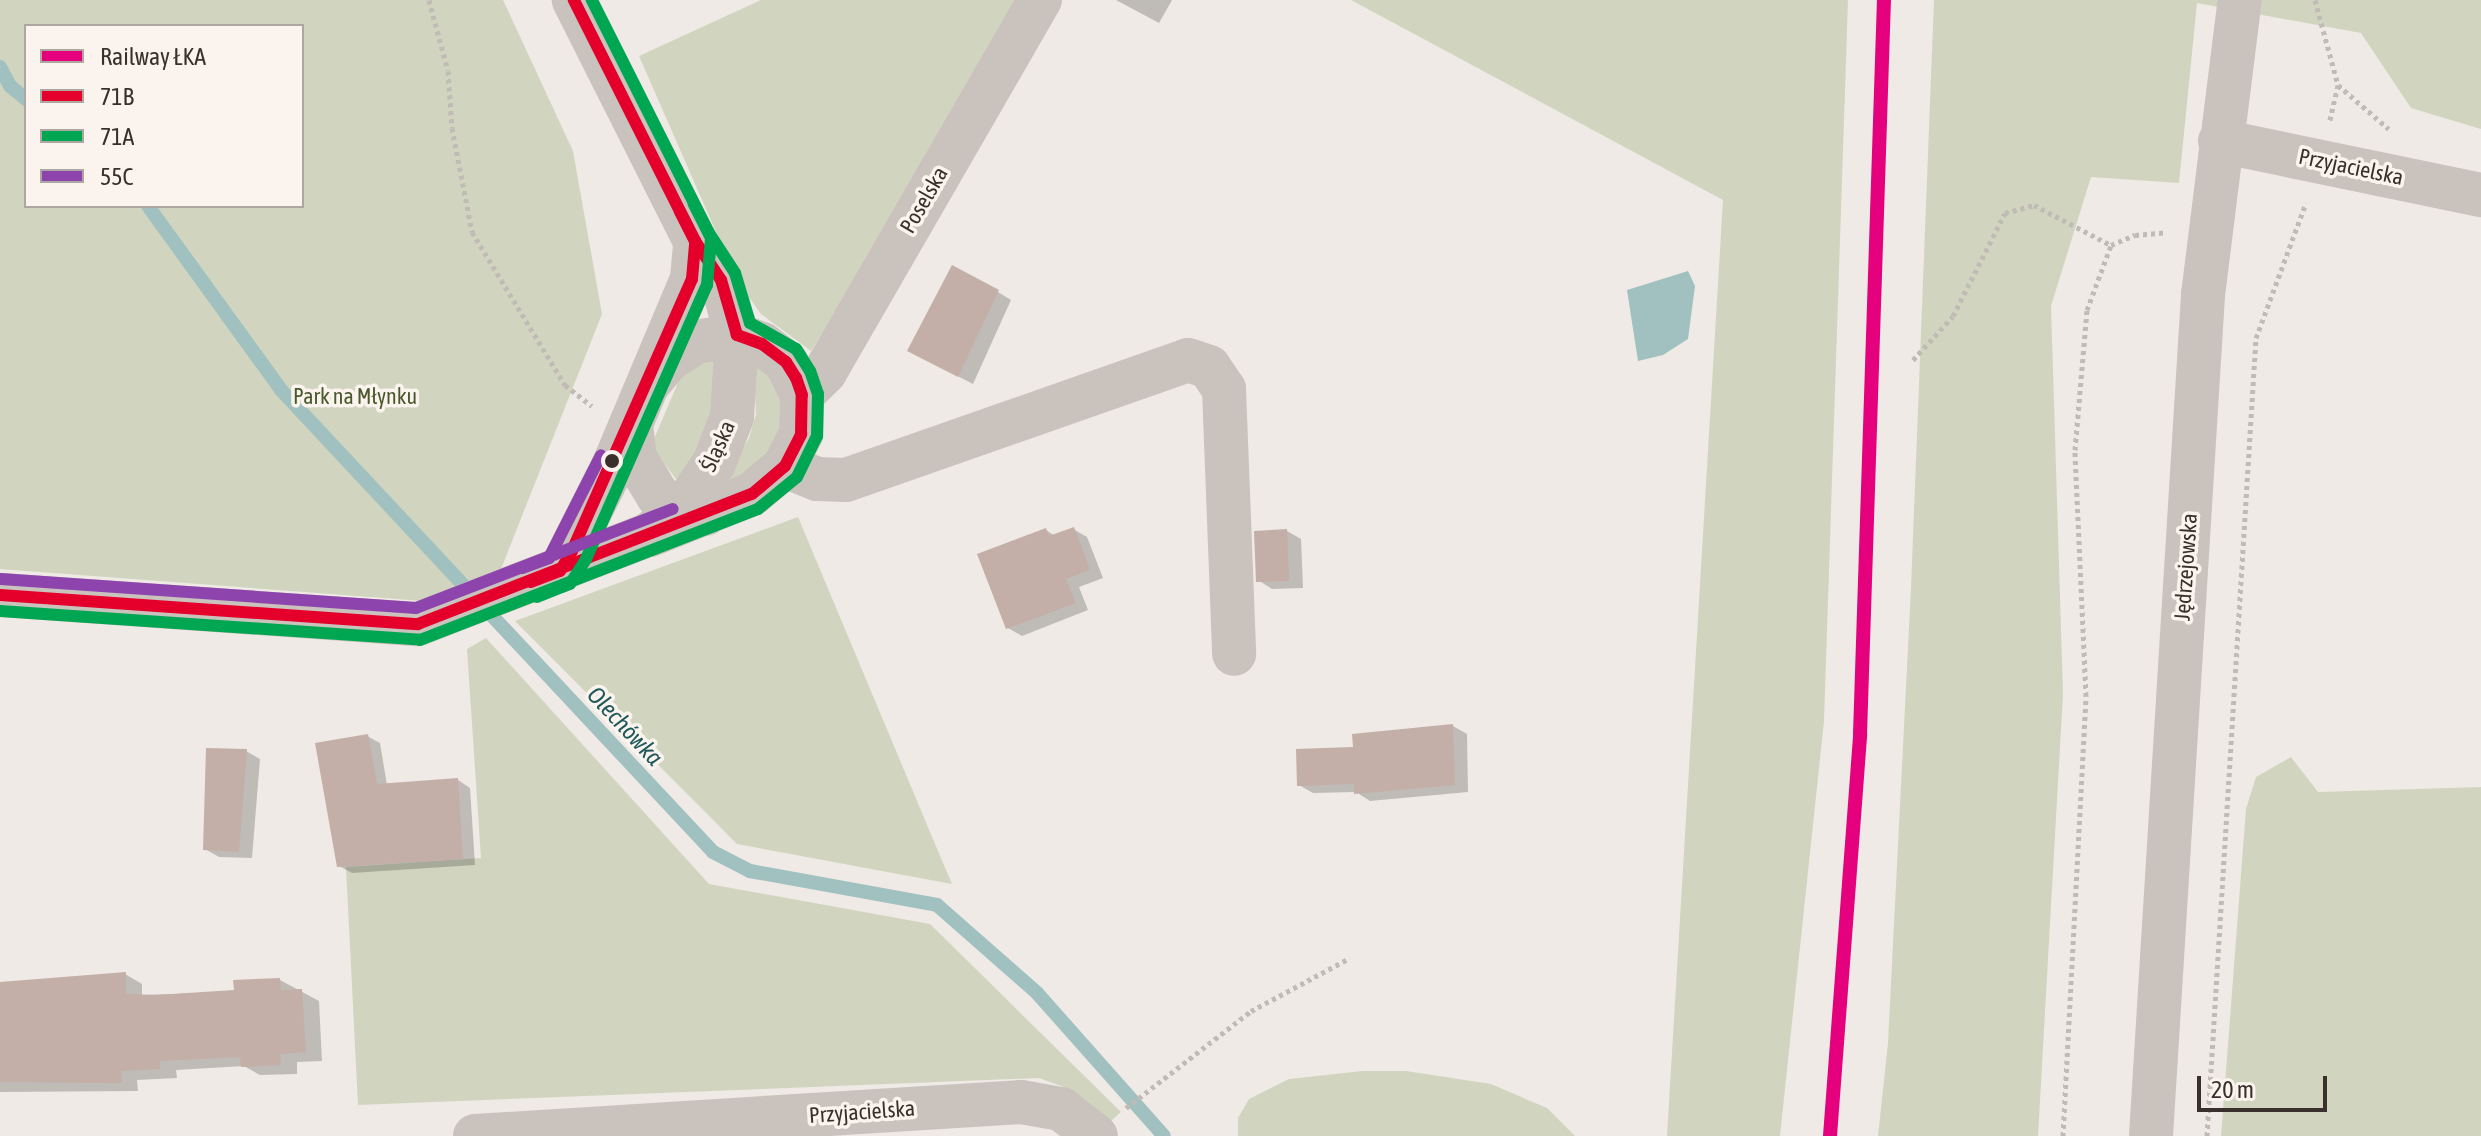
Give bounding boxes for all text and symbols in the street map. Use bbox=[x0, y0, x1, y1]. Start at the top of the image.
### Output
legend bbox=[24, 24, 304, 208]
text: Railway ŁKA bbox=[100, 43, 206, 70]
text: 71B bbox=[100, 83, 134, 110]
text: 71A bbox=[100, 123, 134, 150]
street label: Przyjacielska bbox=[2296, 143, 2406, 191]
street label: Poselska bbox=[895, 162, 953, 238]
text: 55C bbox=[100, 163, 133, 190]
park label: Park na Młynku bbox=[293, 384, 417, 410]
street label: Śląska bbox=[695, 416, 741, 476]
unlabelled marker bbox=[604, 453, 620, 469]
street label: Jędrzejowska bbox=[2169, 512, 2203, 622]
water label: Olechówka bbox=[581, 681, 669, 771]
scale bar bbox=[2201, 1060, 2331, 1110]
text: 20 m bbox=[2211, 1076, 2254, 1103]
street label: Przyjacielska bbox=[808, 1095, 916, 1129]

